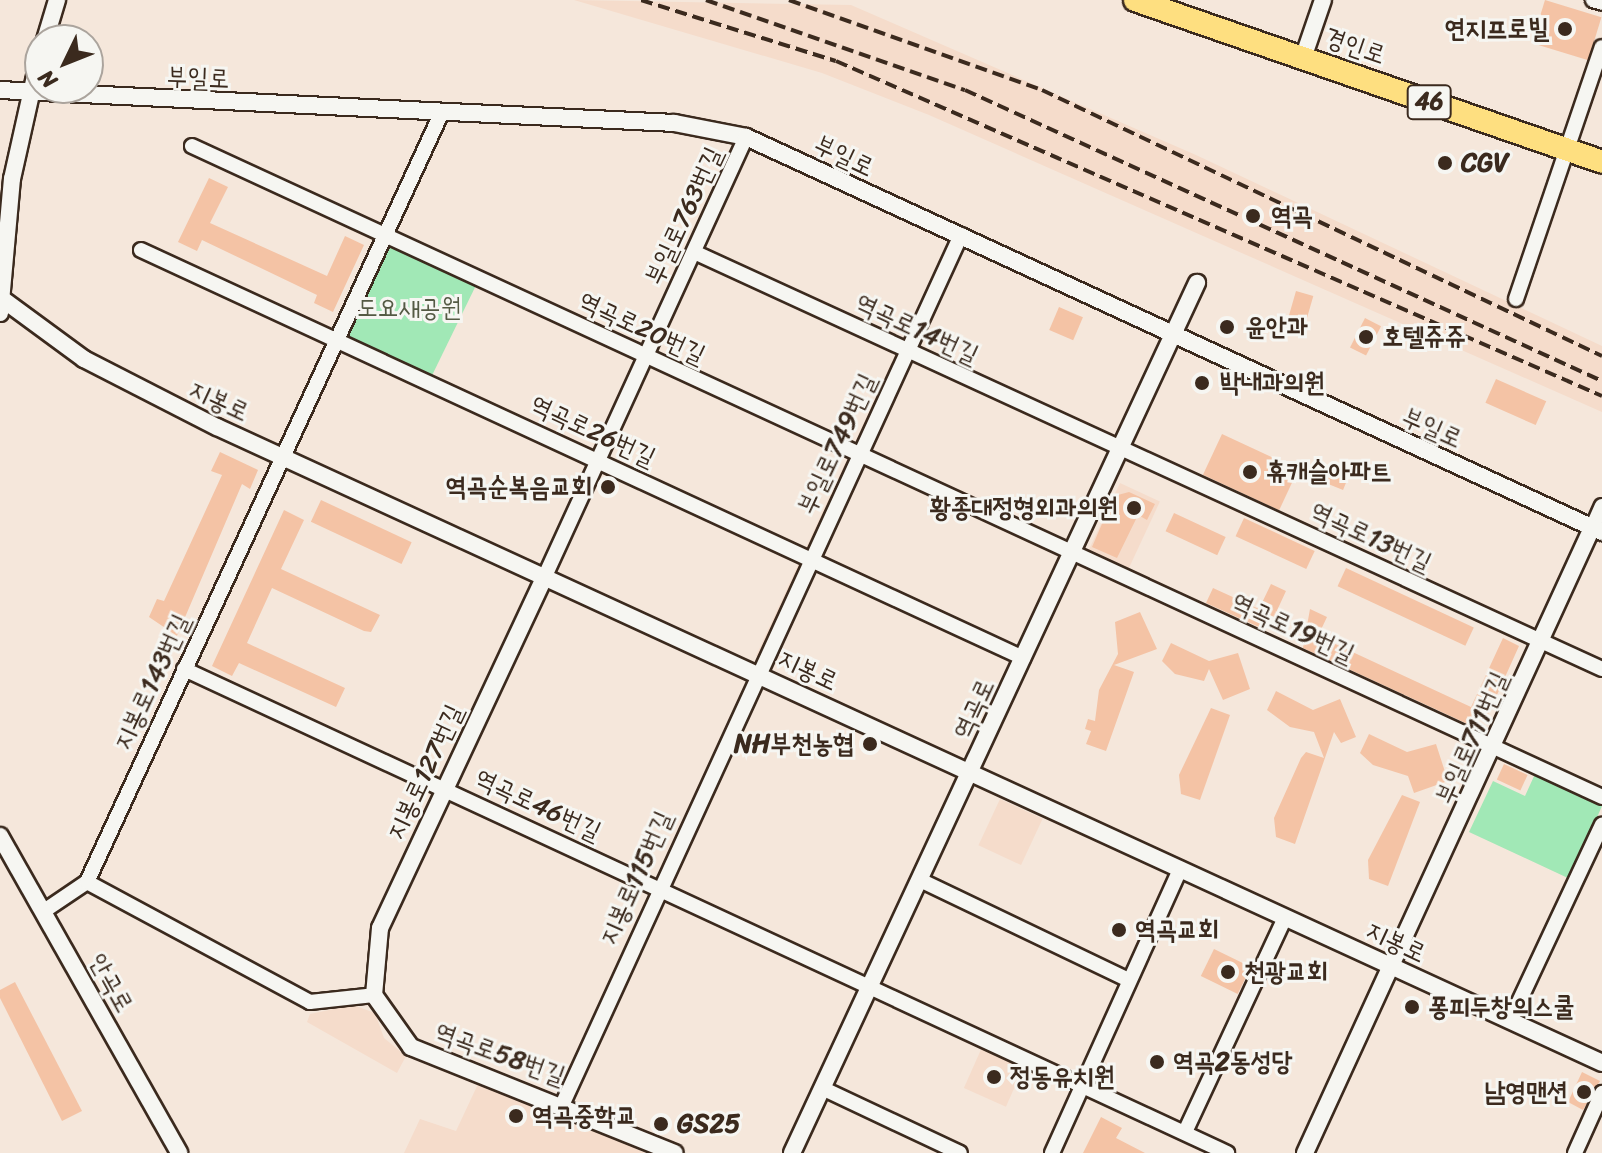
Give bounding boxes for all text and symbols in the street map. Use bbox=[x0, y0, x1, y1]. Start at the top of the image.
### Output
place label: 연지프로빌 bbox=[1444, 13, 1549, 45]
marker: 연지프로빌 bbox=[1556, 20, 1574, 38]
street label: 경인로 bbox=[1320, 21, 1390, 71]
north arrow bbox=[24, 24, 104, 104]
text: N bbox=[28, 60, 67, 98]
street label: 부일로 bbox=[166, 61, 230, 95]
road number: 46 bbox=[1405, 82, 1453, 122]
street label: 부일로 bbox=[809, 129, 879, 183]
street label: 부일로763번길 bbox=[638, 142, 730, 290]
place label: CGV bbox=[1461, 147, 1509, 179]
marker: CGV bbox=[1436, 154, 1454, 172]
place label: 역곡 bbox=[1271, 200, 1313, 232]
marker: 역곡 bbox=[1242, 205, 1264, 227]
street label: 역곡로20번길 bbox=[574, 285, 710, 371]
street label: 역곡로14번길 bbox=[851, 287, 983, 371]
park label: 도요새공원 bbox=[357, 292, 461, 324]
place label: 윤안과 bbox=[1245, 311, 1308, 343]
marker: 윤안과 bbox=[1216, 316, 1238, 338]
place label: 호텔쥬쥬 bbox=[1382, 321, 1466, 353]
marker: 호텔쥬쥬 bbox=[1357, 328, 1375, 346]
place label: 박내과의원 bbox=[1220, 367, 1325, 399]
street label: 부일로749번길 bbox=[791, 369, 883, 519]
marker: 박내과의원 bbox=[1191, 372, 1213, 394]
street label: 지봉로 bbox=[184, 374, 254, 428]
street label: 역곡로26번길 bbox=[526, 388, 660, 474]
street label: 부일로 bbox=[1397, 401, 1467, 455]
place label: 휴캐슬아파트 bbox=[1266, 456, 1392, 488]
marker: 휴캐슬아파트 bbox=[1241, 463, 1259, 481]
place label: 역곡순복음교회 bbox=[446, 471, 592, 503]
marker: 역곡순복음교회 bbox=[599, 478, 617, 496]
place label: 황종대정형외과의원 bbox=[930, 492, 1118, 524]
street label: 역곡로13번길 bbox=[1305, 495, 1437, 579]
marker: 황종대정형외과의원 bbox=[1125, 499, 1143, 517]
street label: 역곡로19번길 bbox=[1227, 586, 1359, 670]
street label: 지봉로143번길 bbox=[107, 609, 197, 755]
street label: 지봉로 bbox=[773, 643, 843, 697]
street label: 부일로711번길 bbox=[1429, 667, 1515, 809]
street label: 역곡로 bbox=[947, 674, 1001, 744]
street label: 지봉로127번길 bbox=[380, 699, 470, 845]
place label: NH부천농협 bbox=[734, 728, 854, 760]
marker: NH부천농협 bbox=[861, 735, 879, 753]
street label: 역곡로46번길 bbox=[470, 762, 606, 848]
street label: 지봉로115번길 bbox=[593, 806, 679, 950]
place label: 역곡교회 bbox=[1135, 914, 1219, 946]
street label: 지봉로 bbox=[1361, 915, 1431, 969]
marker: 역곡교회 bbox=[1110, 921, 1128, 939]
street label: 안곡로 bbox=[82, 948, 140, 1018]
place label: 천광교회 bbox=[1244, 956, 1328, 988]
marker: 천광교회 bbox=[1219, 963, 1237, 981]
place label: 퐁피두창의스쿨 bbox=[1428, 991, 1574, 1023]
marker: 퐁피두창의스쿨 bbox=[1403, 998, 1421, 1016]
street label: 역곡로58번길 bbox=[431, 1016, 569, 1092]
place label: 역곡2동성당 bbox=[1173, 1046, 1293, 1078]
marker: 역곡2동성당 bbox=[1148, 1053, 1166, 1071]
place label: 정동유치원 bbox=[1010, 1061, 1115, 1093]
marker: 정동유치원 bbox=[985, 1068, 1003, 1086]
place label: 남영맨션 bbox=[1484, 1076, 1568, 1108]
marker: 남영맨션 bbox=[1575, 1083, 1593, 1101]
place label: 역곡중학교 bbox=[532, 1100, 637, 1132]
marker: 역곡중학교 bbox=[507, 1107, 525, 1125]
place label: GS25 bbox=[677, 1108, 740, 1140]
marker: GS25 bbox=[652, 1115, 670, 1133]

